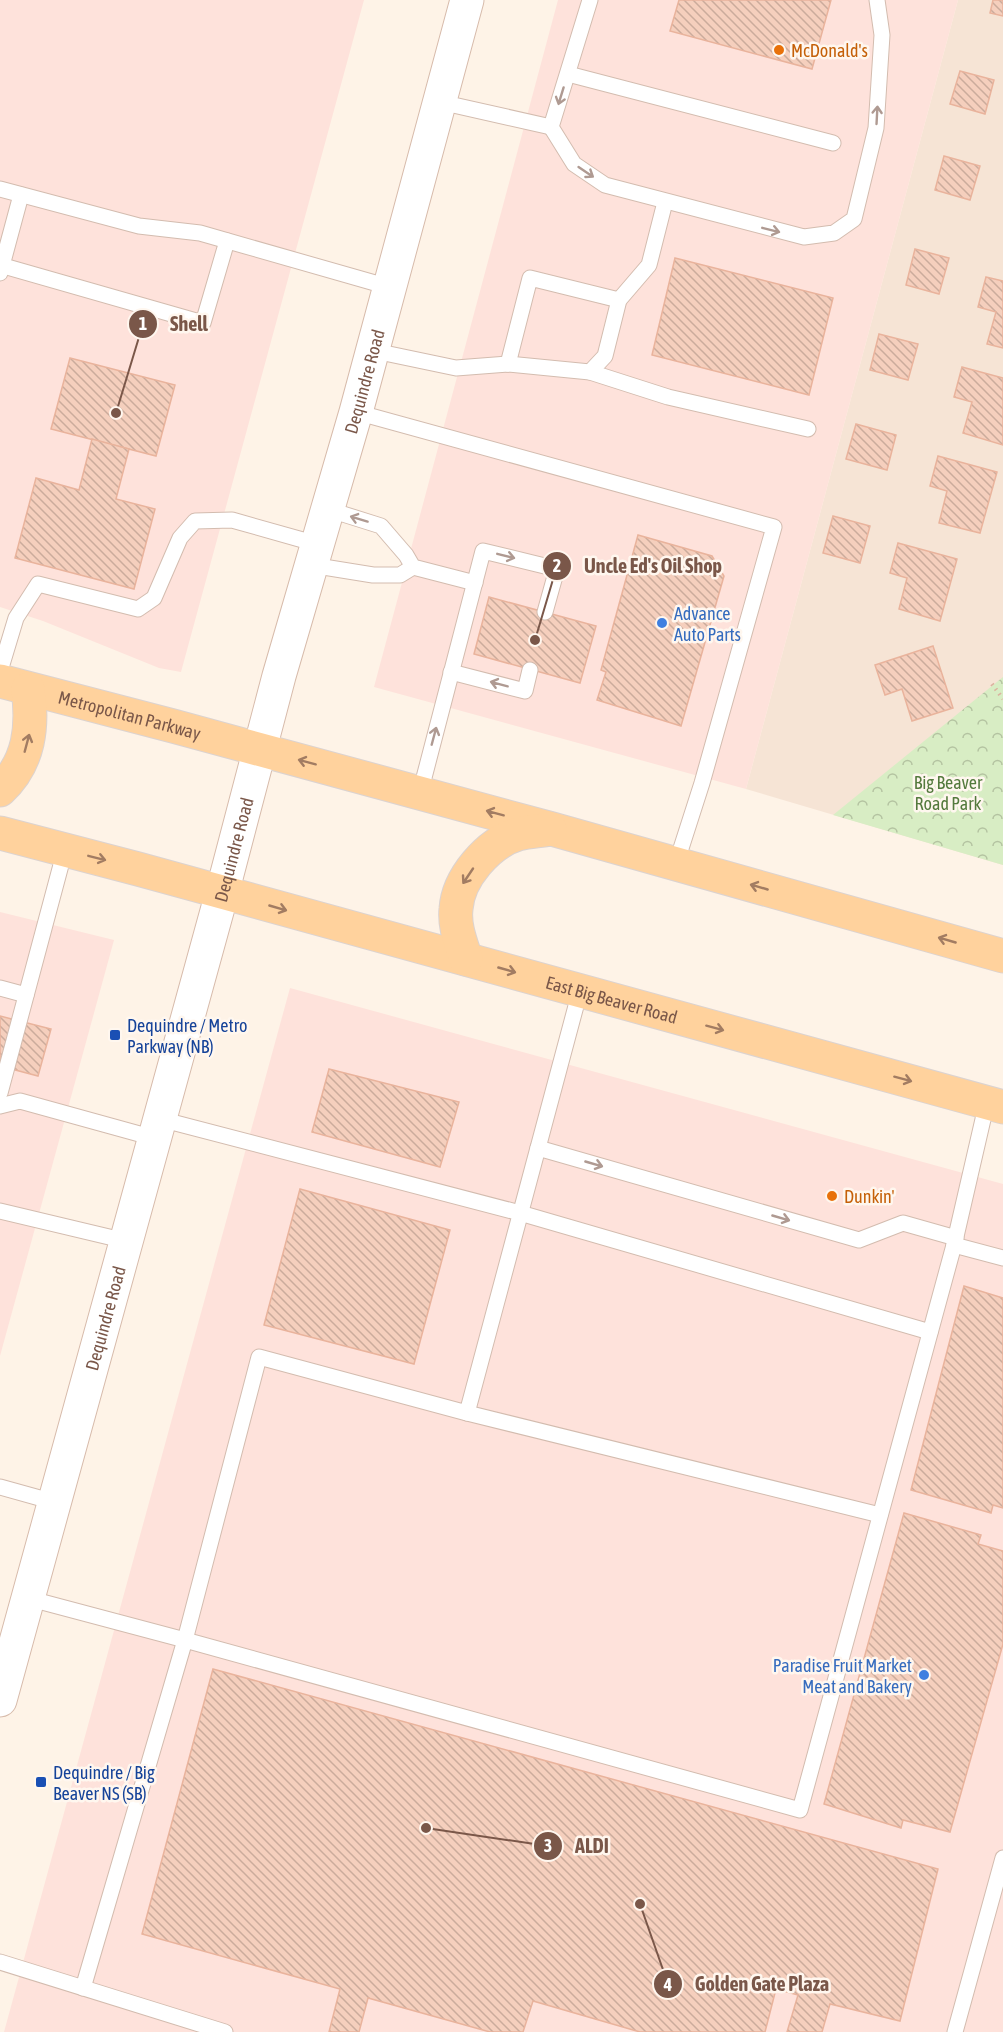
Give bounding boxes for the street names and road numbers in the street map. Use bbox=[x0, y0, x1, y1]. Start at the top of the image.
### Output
street label: Dequindre Road bbox=[340, 327, 388, 436]
street label: Metropolitan Parkway bbox=[56, 686, 203, 744]
street label: Dequindre Road bbox=[210, 795, 257, 904]
street label: East Big Beaver Road bbox=[544, 971, 680, 1027]
street label: Dequindre Road bbox=[81, 1264, 129, 1373]

